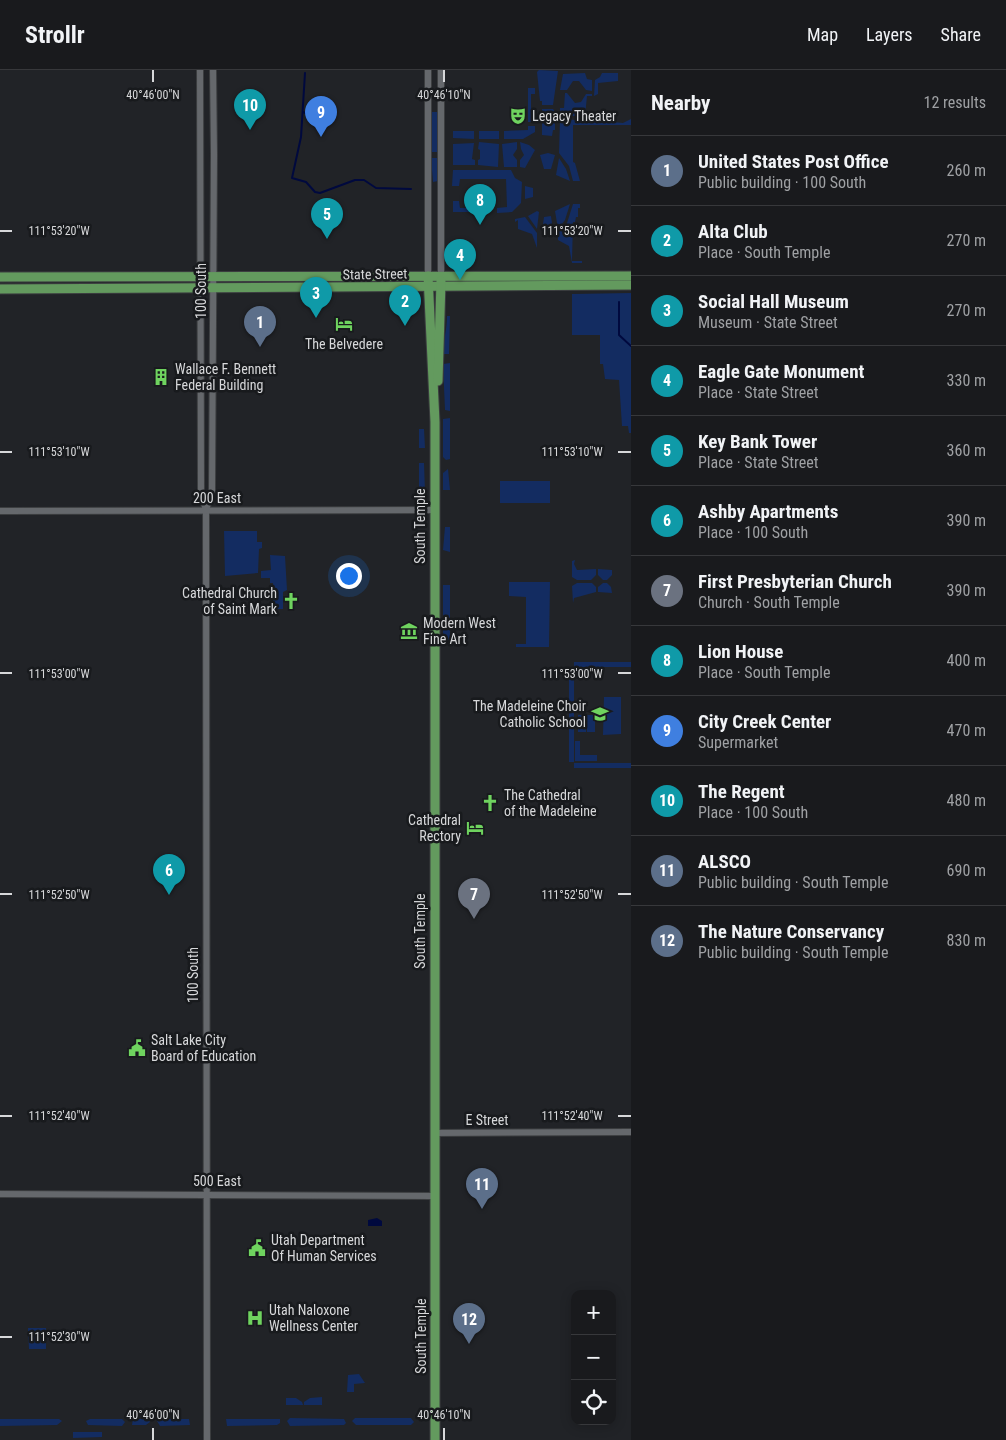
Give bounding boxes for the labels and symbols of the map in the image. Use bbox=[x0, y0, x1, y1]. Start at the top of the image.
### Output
text: 40°46'00"N bbox=[126, 88, 180, 102]
text: 40°46'10"N bbox=[417, 88, 471, 102]
pin: 10 bbox=[234, 89, 266, 130]
pin: 9 bbox=[305, 96, 337, 137]
theatre icon: Legacy Theater bbox=[508, 106, 528, 126]
place label: Legacy Theater bbox=[532, 108, 616, 124]
pin: 8 bbox=[464, 184, 496, 225]
pin: 5 bbox=[311, 198, 343, 239]
text: 111°53'20"W bbox=[28, 224, 90, 238]
text: 111°53'20"W bbox=[541, 224, 603, 238]
pin: 4 bbox=[444, 239, 476, 280]
street label: 100 South bbox=[193, 263, 209, 319]
street label: State Street bbox=[342, 265, 408, 283]
pin: 3 bbox=[300, 277, 332, 318]
pin: 2 bbox=[389, 285, 421, 326]
pin: 1 bbox=[244, 306, 276, 347]
hotel icon: The Belvedere bbox=[334, 314, 354, 334]
place label: The Belvedere bbox=[305, 336, 383, 352]
place label: Wallace F. Bennett Federal Building bbox=[175, 361, 276, 393]
building icon: Wallace F. Bennett Federal Building bbox=[151, 367, 171, 387]
text: 111°53'10"W bbox=[28, 445, 90, 459]
text: 111°53'10"W bbox=[541, 445, 603, 459]
street label: South Temple bbox=[412, 488, 428, 564]
street label: 200 East bbox=[193, 490, 241, 506]
your location bbox=[336, 563, 362, 589]
place label: Cathedral Church of Saint Mark bbox=[182, 585, 278, 617]
church icon: Cathedral Church of Saint Mark bbox=[281, 591, 301, 611]
place label: Modern West Fine Art bbox=[423, 615, 496, 647]
museum icon: Modern West Fine Art bbox=[399, 621, 419, 641]
text: 111°53'00"W bbox=[28, 667, 90, 681]
text: 111°53'00"W bbox=[541, 667, 603, 681]
place label: The Madeleine Choir Catholic School bbox=[473, 698, 586, 730]
school or university icon: The Madeleine Choir Catholic School bbox=[590, 704, 610, 724]
place label: The Cathedral of the Madeleine bbox=[504, 787, 597, 819]
church icon: The Cathedral of the Madeleine bbox=[480, 793, 500, 813]
place label: Cathedral Rectory bbox=[408, 812, 461, 844]
hotel icon: Cathedral Rectory bbox=[465, 818, 485, 838]
pin: 6 bbox=[153, 854, 185, 895]
pin: 7 bbox=[458, 878, 490, 919]
text: 111°52'50"W bbox=[28, 888, 90, 902]
text: 111°52'50"W bbox=[541, 888, 603, 902]
street label: South Temple bbox=[412, 893, 428, 969]
street label: 100 South bbox=[185, 947, 201, 1003]
place label: Salt Lake City Board of Education bbox=[151, 1032, 256, 1064]
public building icon: Salt Lake City Board of Education bbox=[127, 1038, 147, 1058]
text: 111°52'40"W bbox=[28, 1109, 90, 1123]
text: 111°52'40"W bbox=[541, 1109, 603, 1123]
street label: E Street bbox=[466, 1112, 508, 1128]
pin: 11 bbox=[466, 1168, 498, 1209]
street label: 500 East bbox=[193, 1173, 241, 1189]
place label: Utah Department Of Human Services bbox=[271, 1232, 377, 1264]
public building icon: Utah Department Of Human Services bbox=[247, 1238, 267, 1258]
street label: South Temple bbox=[413, 1298, 429, 1374]
place label: Utah Naloxone Wellness Center bbox=[269, 1302, 358, 1334]
pin: 12 bbox=[453, 1303, 485, 1344]
hospital icon: Utah Naloxone Wellness Center bbox=[245, 1308, 265, 1328]
text: 111°52'30"W bbox=[28, 1330, 90, 1344]
text: 40°46'00"N bbox=[126, 1408, 180, 1422]
text: 40°46'10"N bbox=[417, 1408, 471, 1422]

